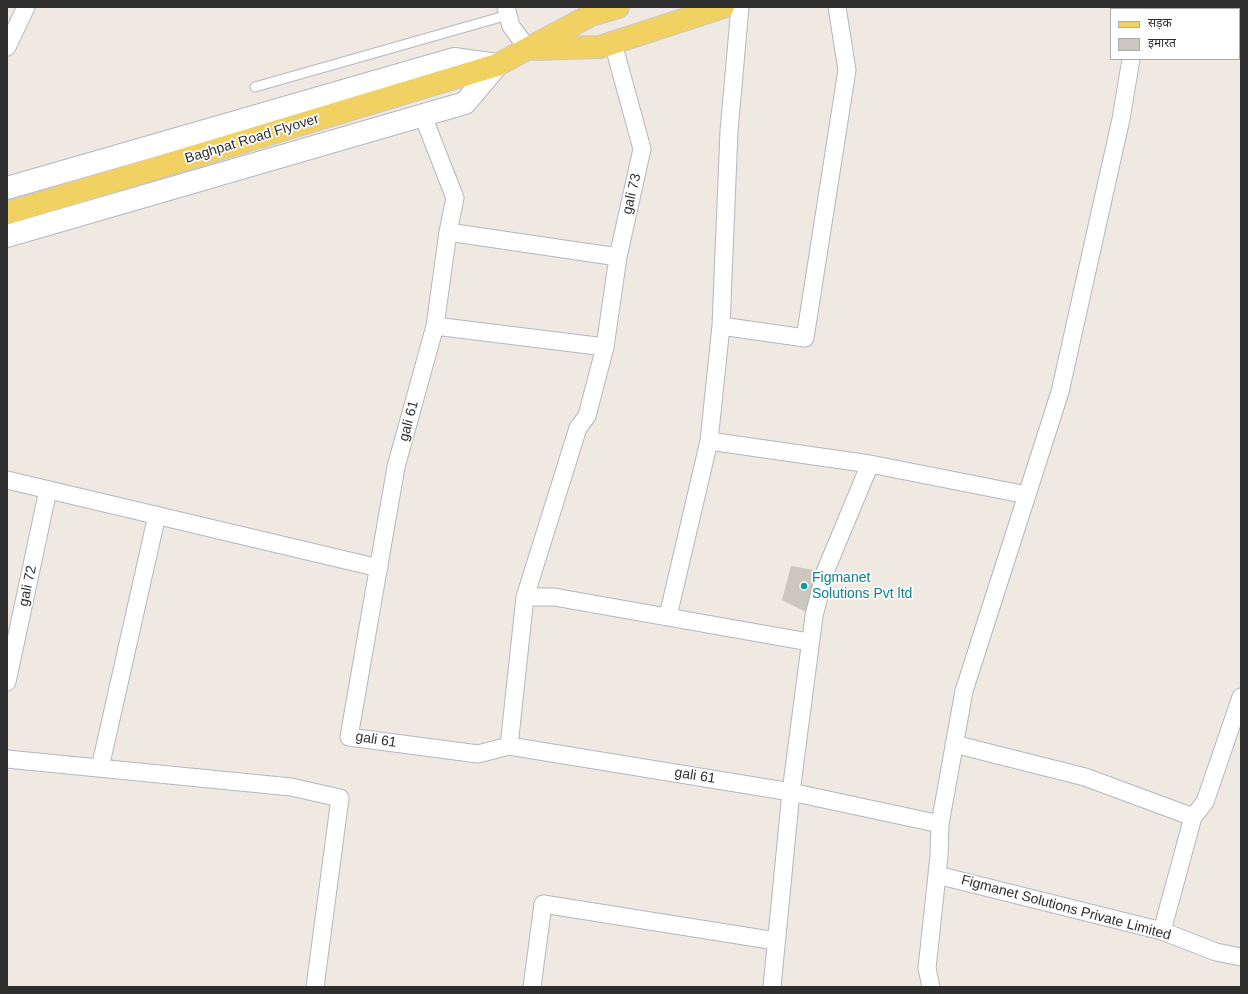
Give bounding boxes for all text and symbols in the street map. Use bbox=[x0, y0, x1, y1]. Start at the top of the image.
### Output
legend bbox=[1110, 8, 1240, 60]
text: सड़क bbox=[1148, 16, 1172, 30]
text: इमारत bbox=[1148, 36, 1176, 50]
street label: Baghpat Road Flyover bbox=[183, 111, 321, 167]
street label: gali 73 bbox=[619, 172, 645, 216]
street label: gali 61 bbox=[396, 399, 422, 443]
street label: gali 72 bbox=[15, 564, 41, 608]
place label: Figmanet Solutions Pvt ltd bbox=[812, 570, 912, 602]
marker: Figmanet Solutions Pvt ltd bbox=[799, 581, 809, 591]
street label: gali 61 bbox=[354, 728, 398, 752]
street label: gali 61 bbox=[673, 764, 717, 788]
street label: Figmanet Solutions Private Limited bbox=[959, 872, 1173, 944]

